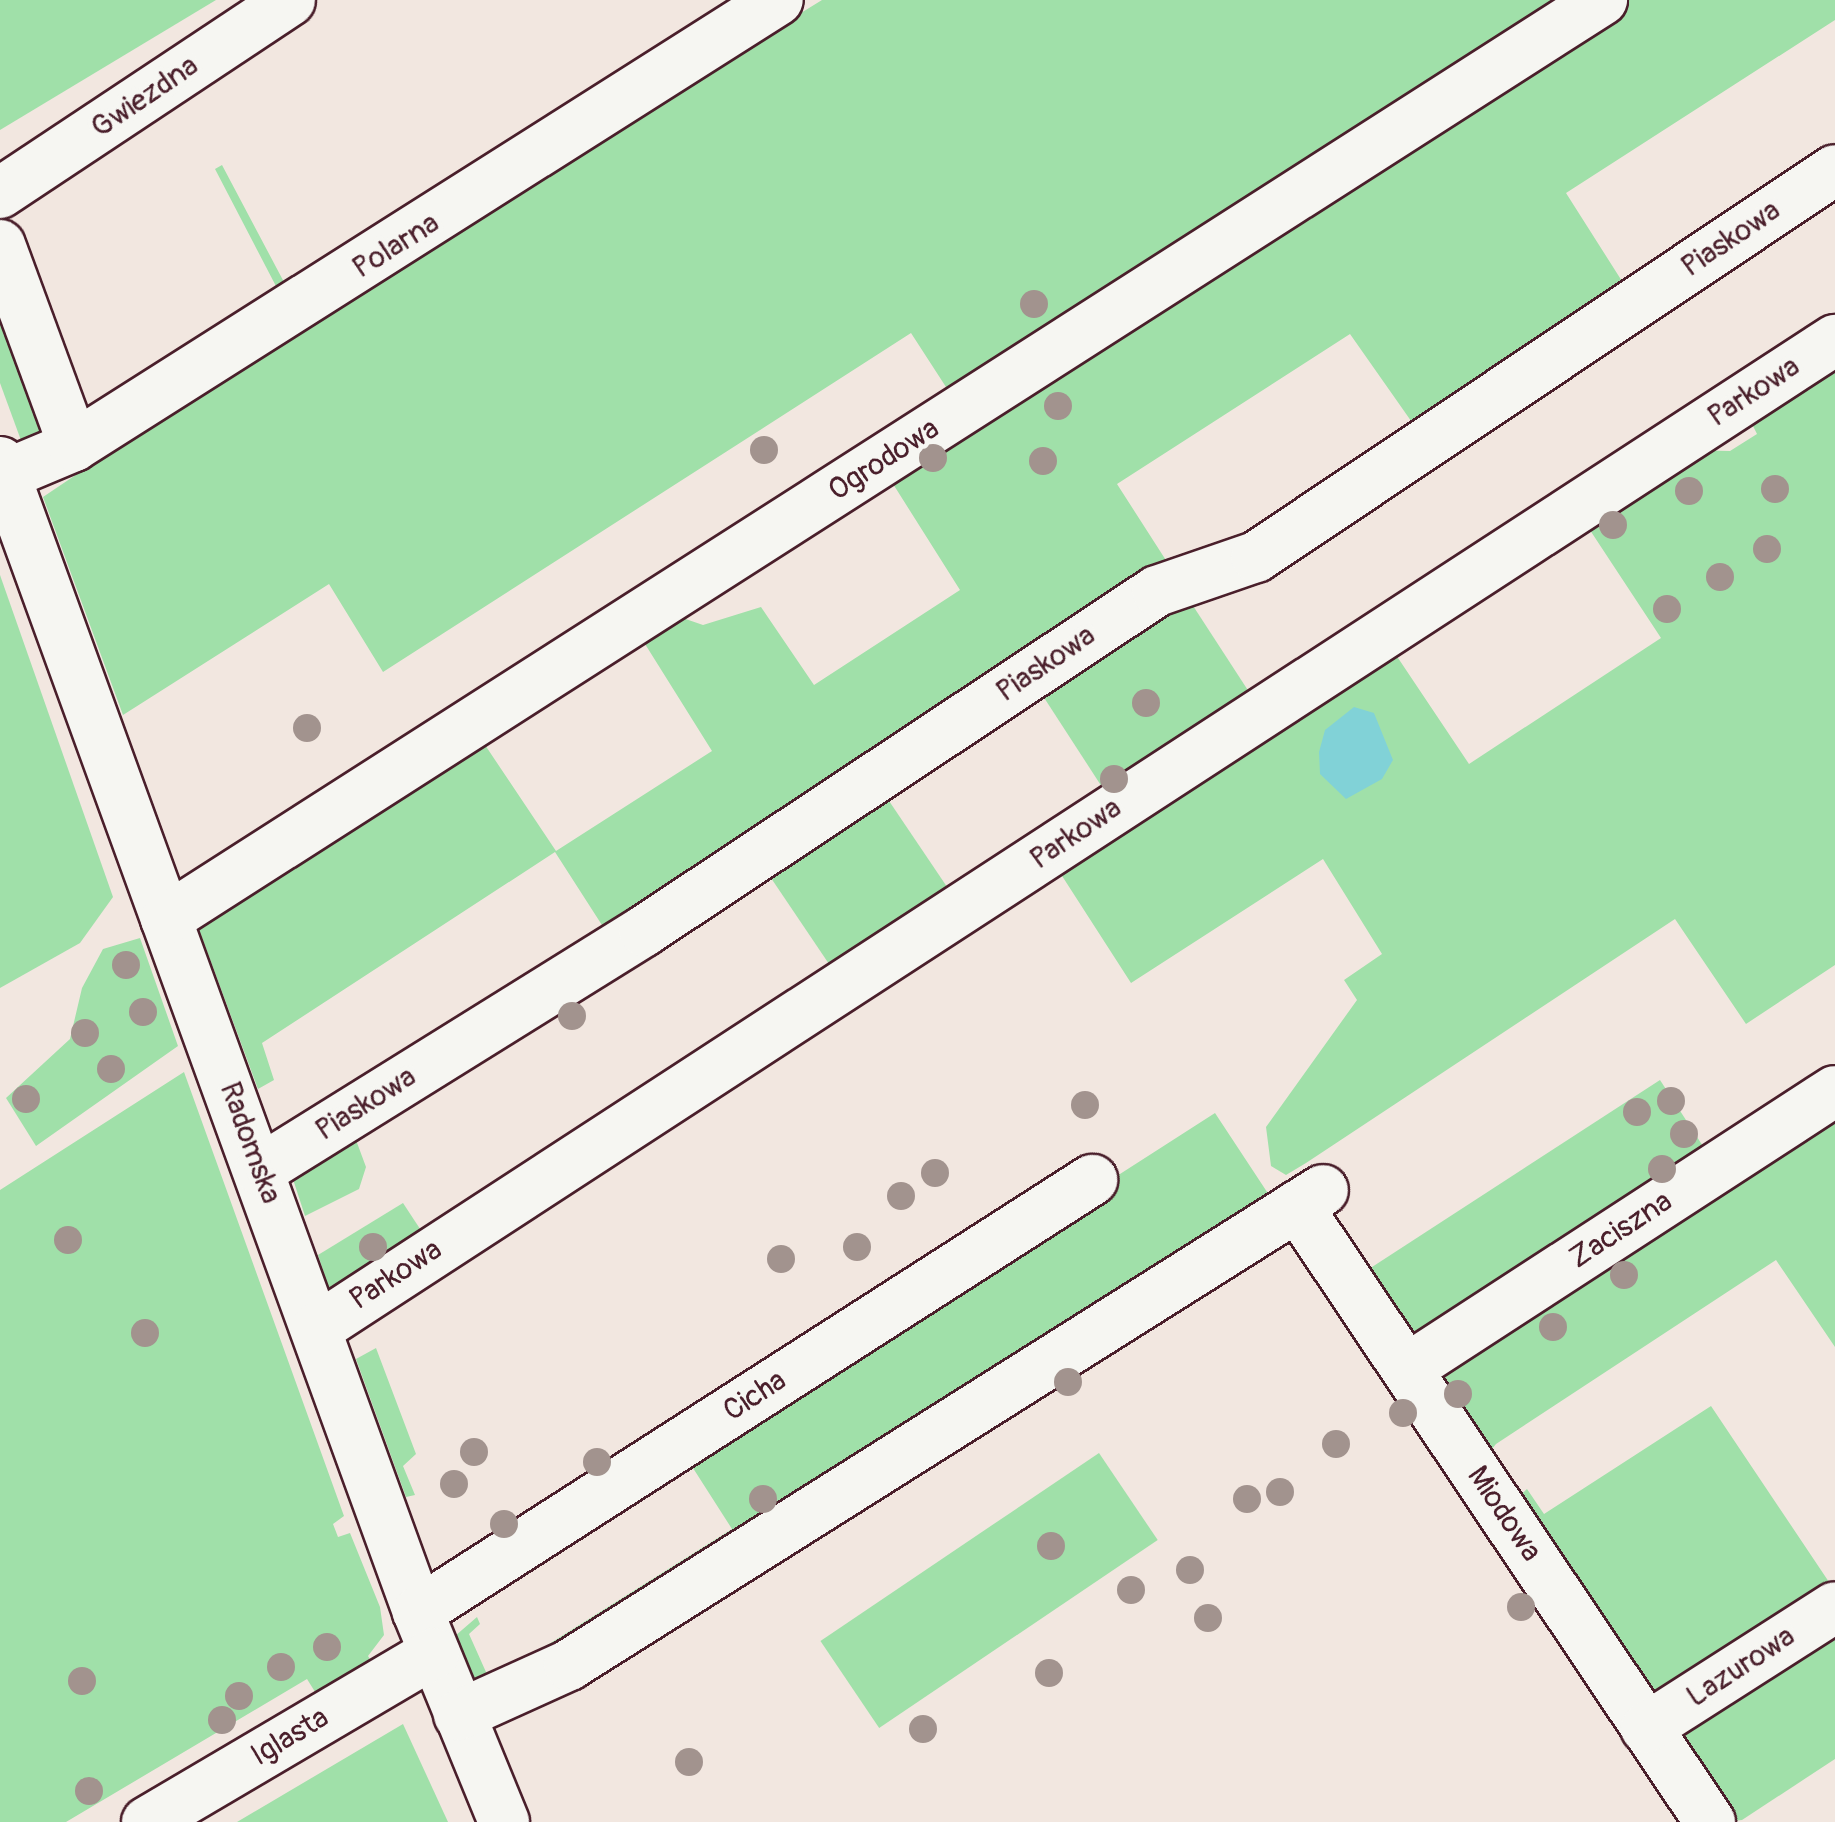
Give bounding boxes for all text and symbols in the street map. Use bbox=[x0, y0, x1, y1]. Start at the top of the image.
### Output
street label: Gwiezdna bbox=[85, 48, 205, 146]
street label: Piaskowa bbox=[1675, 193, 1787, 285]
street label: Polarna bbox=[346, 205, 446, 287]
street label: Parkowa bbox=[1701, 349, 1807, 435]
street label: Ogrodowa bbox=[822, 411, 946, 509]
street label: Piaskowa bbox=[990, 618, 1102, 710]
street label: Parkowa bbox=[1023, 790, 1129, 878]
street label: Piaskowa bbox=[309, 1059, 423, 1149]
street label: Radomska bbox=[211, 1077, 289, 1209]
street label: Zaciszna bbox=[1563, 1184, 1679, 1276]
street label: Parkowa bbox=[343, 1232, 449, 1318]
street label: Cicha bbox=[717, 1363, 793, 1429]
street label: Miodowa bbox=[1459, 1460, 1549, 1568]
street label: Lazurowa bbox=[1680, 1619, 1802, 1715]
street label: Iglasta bbox=[245, 1700, 335, 1774]

